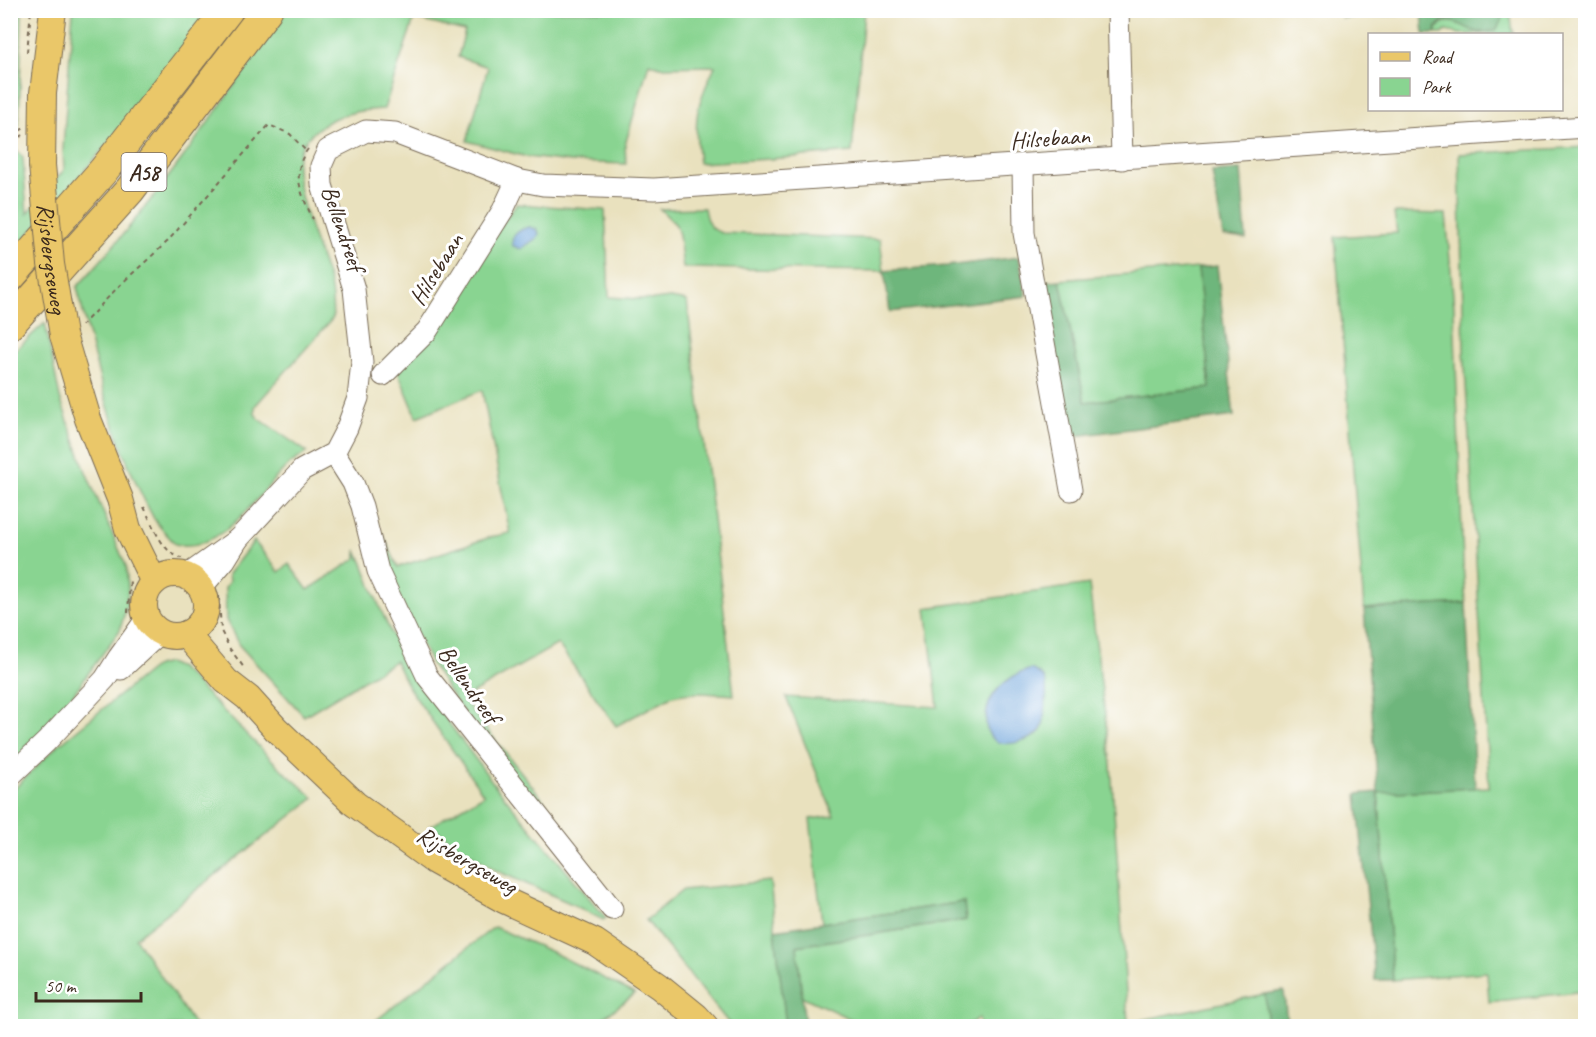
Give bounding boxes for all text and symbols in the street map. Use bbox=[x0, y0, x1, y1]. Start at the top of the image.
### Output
legend bbox=[1368, 33, 1563, 111]
text: Road bbox=[1422, 46, 1455, 68]
text: Park bbox=[1422, 76, 1452, 98]
street label: Hilsebaan bbox=[1009, 120, 1092, 156]
road number: A58 bbox=[122, 153, 166, 191]
street label: Bellendreef bbox=[315, 182, 373, 280]
street label: Rijsbergseweg bbox=[31, 202, 75, 318]
street label: Hilsebaan bbox=[402, 226, 471, 311]
street label: Bellendreef bbox=[432, 639, 510, 734]
street label: Rijsbergseweg bbox=[412, 819, 525, 902]
scale bar bbox=[36, 965, 141, 1003]
text: 50 m bbox=[45, 975, 78, 997]

